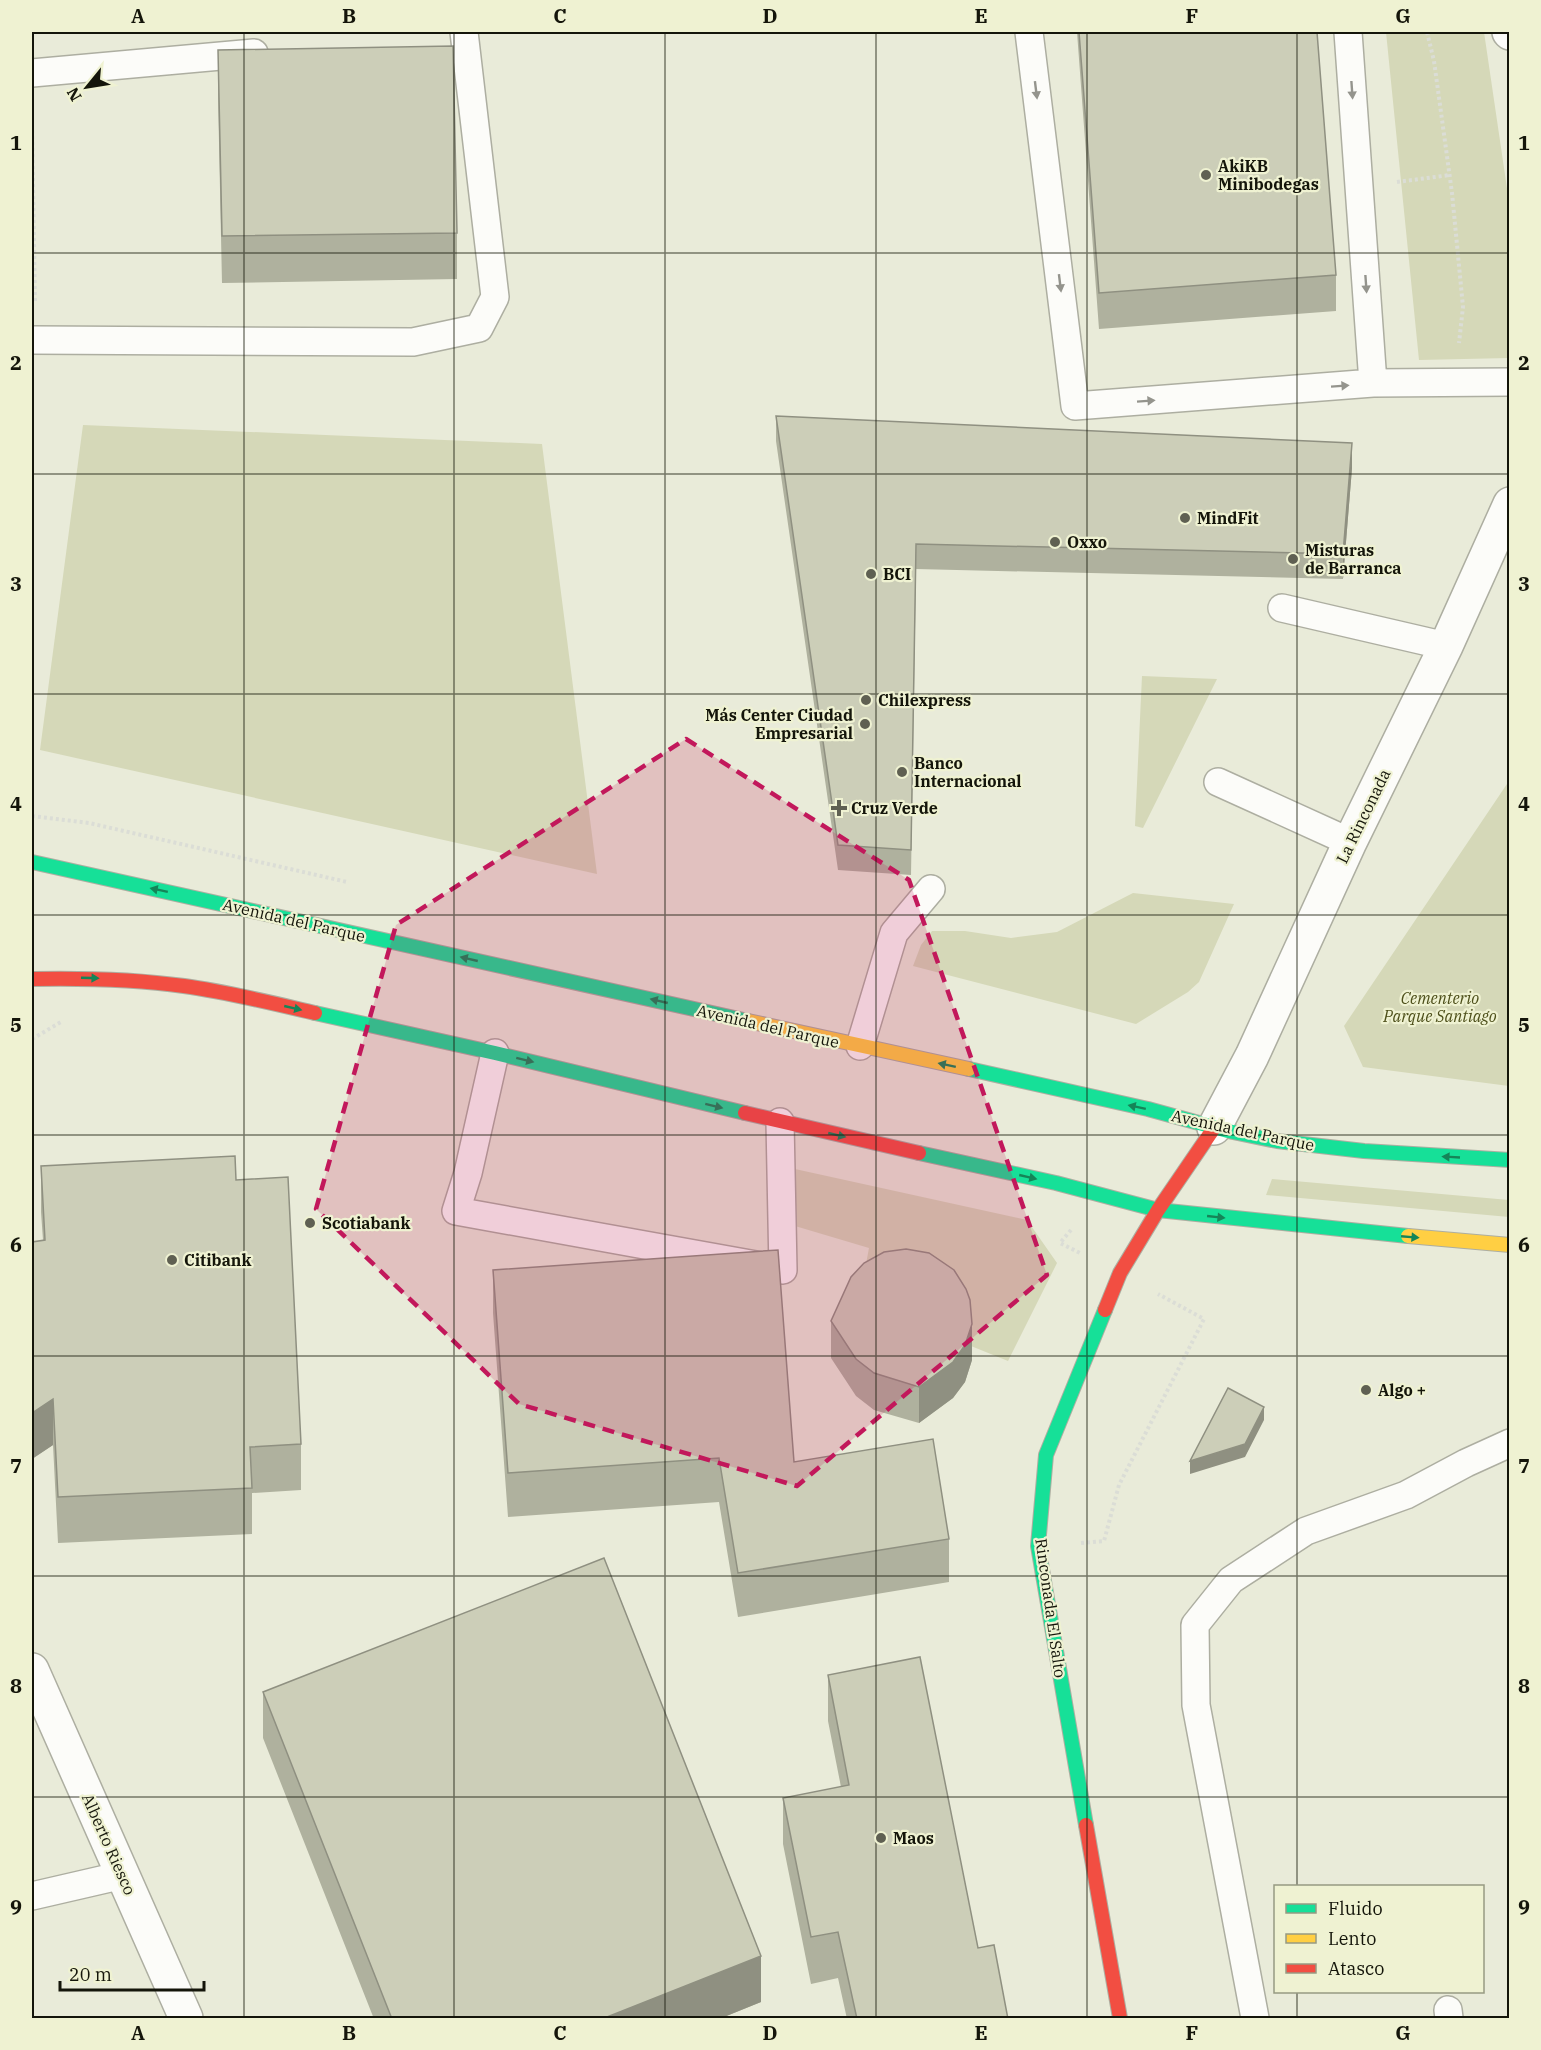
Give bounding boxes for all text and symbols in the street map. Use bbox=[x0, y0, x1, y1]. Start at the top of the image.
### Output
text: A bbox=[131, 2, 145, 29]
text: B bbox=[342, 2, 356, 29]
text: C bbox=[553, 2, 567, 29]
text: D bbox=[762, 2, 778, 29]
text: E bbox=[974, 2, 988, 29]
text: F bbox=[1186, 2, 1198, 29]
text: G bbox=[1395, 2, 1411, 29]
north arrow bbox=[57, 57, 117, 117]
one-way arrow bbox=[1031, 80, 1041, 99]
one-way arrow bbox=[1347, 80, 1357, 99]
text: N bbox=[62, 84, 86, 105]
text: 1 bbox=[10, 129, 22, 156]
text: 1 bbox=[1518, 129, 1530, 156]
place label: AkiKB Minibodegas bbox=[1218, 156, 1319, 194]
marker: AkiKB Minibodegas bbox=[1199, 168, 1213, 182]
one-way arrow bbox=[1055, 274, 1065, 293]
one-way arrow bbox=[1362, 275, 1371, 294]
text: 2 bbox=[10, 349, 22, 376]
text: 2 bbox=[1518, 349, 1530, 376]
one-way arrow bbox=[1331, 381, 1350, 390]
one-way arrow bbox=[1136, 396, 1155, 405]
place label: MindFit bbox=[1197, 508, 1259, 528]
marker: MindFit bbox=[1178, 511, 1192, 525]
place label: Oxxo bbox=[1067, 532, 1107, 552]
marker: Oxxo bbox=[1048, 535, 1062, 549]
place label: Misturas de Barranca bbox=[1305, 540, 1401, 578]
marker: Misturas de Barranca bbox=[1286, 552, 1300, 566]
place label: BCI bbox=[883, 564, 911, 584]
marker: BCI bbox=[864, 567, 878, 581]
text: 3 bbox=[10, 570, 22, 597]
text: 3 bbox=[1518, 570, 1530, 597]
place label: Chilexpress bbox=[878, 690, 971, 710]
marker: Chilexpress bbox=[859, 693, 873, 707]
place label: Más Center Ciudad Empresarial bbox=[705, 705, 853, 743]
marker: Más Center Ciudad Empresarial bbox=[858, 717, 872, 731]
place label: Banco Internacional bbox=[914, 753, 1022, 791]
marker: Banco Internacional bbox=[895, 765, 909, 779]
street label: La Rinconada bbox=[1332, 765, 1395, 866]
text: 4 bbox=[10, 790, 22, 817]
text: 4 bbox=[1518, 790, 1530, 817]
place label: Cruz Verde bbox=[851, 798, 938, 818]
marker: Cruz Verde bbox=[832, 801, 846, 815]
one-way arrow bbox=[149, 885, 168, 894]
street label: Avenida del Parque bbox=[221, 894, 367, 946]
one-way arrow bbox=[459, 954, 478, 963]
one-way arrow bbox=[80, 974, 99, 983]
park label: Cementerio Parque Santiago bbox=[1382, 988, 1497, 1026]
one-way arrow bbox=[650, 996, 669, 1006]
street label: Avenida del Parque bbox=[695, 1000, 841, 1052]
one-way arrow bbox=[284, 1004, 303, 1013]
text: 5 bbox=[10, 1011, 22, 1038]
text: 5 bbox=[1518, 1011, 1530, 1038]
one-way arrow bbox=[515, 1055, 534, 1065]
one-way arrow bbox=[937, 1060, 956, 1070]
one-way arrow bbox=[705, 1101, 723, 1111]
one-way arrow bbox=[1127, 1102, 1146, 1111]
street label: Avenida del Parque bbox=[1170, 1105, 1316, 1155]
one-way arrow bbox=[828, 1130, 847, 1140]
one-way arrow bbox=[1442, 1152, 1461, 1161]
one-way arrow bbox=[1019, 1173, 1038, 1182]
one-way arrow bbox=[1207, 1212, 1226, 1222]
place label: Scotiabank bbox=[322, 1213, 410, 1233]
marker: Scotiabank bbox=[303, 1216, 317, 1230]
text: 6 bbox=[10, 1231, 22, 1258]
text: 6 bbox=[1518, 1231, 1530, 1258]
one-way arrow bbox=[1401, 1232, 1420, 1241]
place label: Citibank bbox=[184, 1250, 251, 1270]
marker: Citibank bbox=[165, 1253, 179, 1267]
place label: Algo + bbox=[1378, 1380, 1426, 1400]
marker: Algo + bbox=[1359, 1383, 1373, 1397]
text: 7 bbox=[10, 1452, 22, 1479]
text: 7 bbox=[1518, 1452, 1530, 1479]
street label: Rinconada El Salto bbox=[1031, 1537, 1071, 1679]
text: 8 bbox=[10, 1672, 22, 1699]
text: 8 bbox=[1518, 1672, 1530, 1699]
street label: Alberto Riesco bbox=[78, 1790, 140, 1898]
place label: Maos bbox=[893, 1828, 934, 1848]
marker: Maos bbox=[874, 1831, 888, 1845]
legend bbox=[1274, 1885, 1484, 1993]
text: 9 bbox=[10, 1893, 22, 1920]
text: 9 bbox=[1518, 1893, 1530, 1920]
text: Fluido bbox=[1328, 1897, 1383, 1920]
text: Lento bbox=[1328, 1927, 1376, 1950]
scale bar bbox=[60, 1954, 204, 1992]
text: Atasco bbox=[1328, 1957, 1384, 1980]
text: 20 m bbox=[69, 1963, 112, 1986]
text: A bbox=[131, 2019, 145, 2046]
text: B bbox=[342, 2019, 356, 2046]
text: C bbox=[553, 2019, 567, 2046]
text: D bbox=[762, 2019, 778, 2046]
text: E bbox=[974, 2019, 988, 2046]
text: F bbox=[1186, 2019, 1198, 2046]
text: G bbox=[1395, 2019, 1411, 2046]

